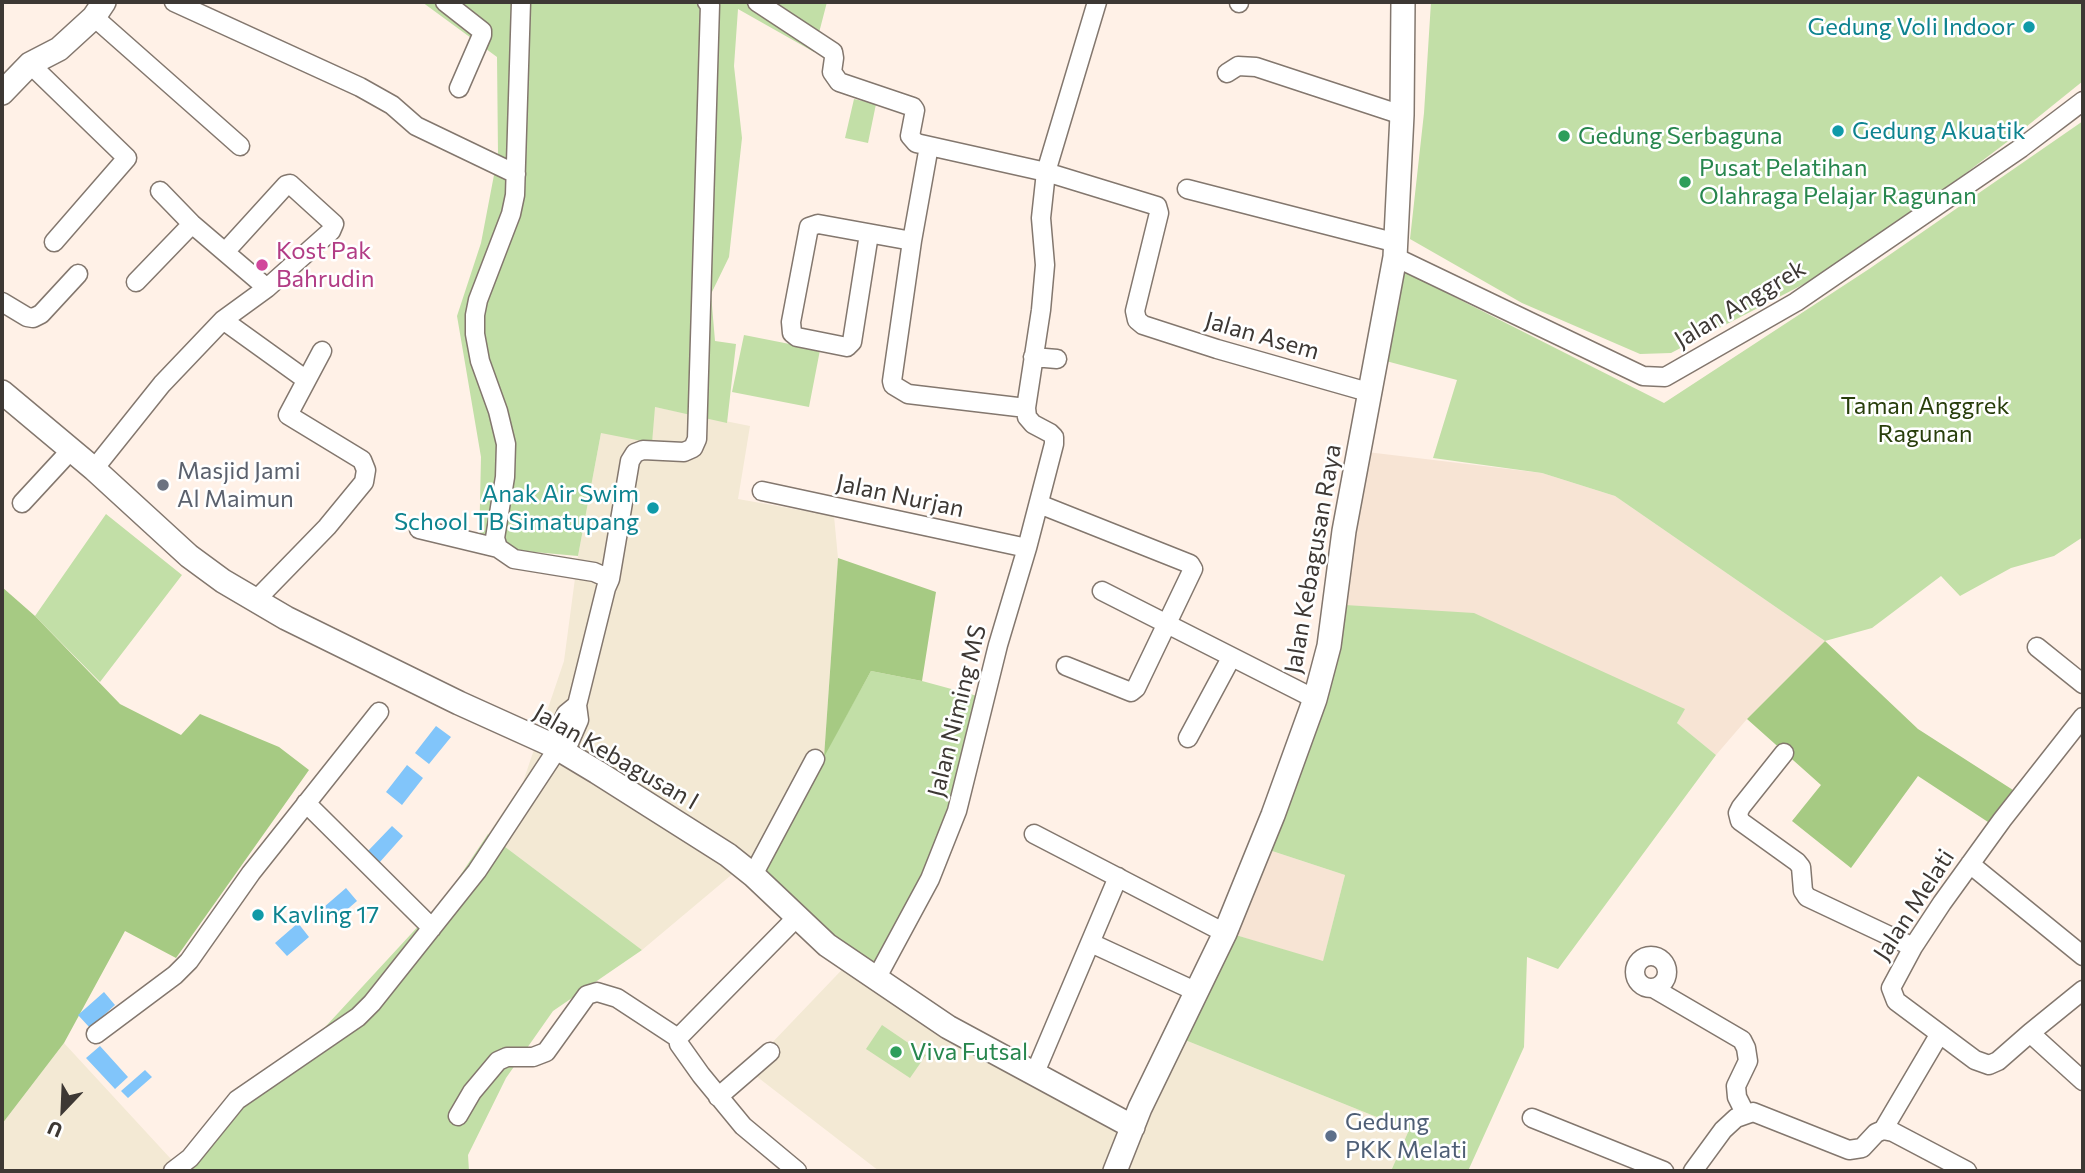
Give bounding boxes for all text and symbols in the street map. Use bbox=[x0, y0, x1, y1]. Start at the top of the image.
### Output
place label: Gedung Voli Indoor bbox=[1808, 13, 2015, 41]
marker: Gedung Voli Indoor bbox=[2021, 19, 2037, 35]
place label: Gedung Akuatik bbox=[1852, 117, 2025, 145]
place label: Gedung Serbaguna bbox=[1578, 122, 1783, 150]
marker: Gedung Akuatik bbox=[1830, 123, 1846, 139]
marker: Gedung Serbaguna bbox=[1556, 128, 1572, 144]
place label: Pusat Pelatihan Olahraga Pelajar Ragunan bbox=[1699, 154, 1977, 210]
marker: Pusat Pelatihan Olahraga Pelajar Ragunan bbox=[1677, 174, 1693, 190]
place label: Kost Pak Bahrudin bbox=[276, 237, 375, 293]
street label: Jalan Anggrek bbox=[1669, 254, 1811, 354]
marker: Kost Pak Bahrudin bbox=[254, 257, 270, 273]
street label: Jalan Asem bbox=[1202, 306, 1322, 366]
park label: Taman Anggrek Ragunan bbox=[1841, 392, 2009, 448]
street label: Jalan Kebagusan Raya bbox=[1279, 442, 1347, 676]
place label: Masjid Jami Al Maimun bbox=[177, 457, 301, 513]
street label: Jalan Nurjan bbox=[833, 468, 967, 524]
marker: Masjid Jami Al Maimun bbox=[155, 477, 171, 493]
place label: Anak Air Swim School TB Simatupang bbox=[394, 480, 639, 536]
marker: Anak Air Swim School TB Simatupang bbox=[645, 500, 661, 516]
street label: Jalan Niming MS bbox=[922, 622, 992, 800]
street label: Jalan Kebagusan I bbox=[528, 698, 704, 816]
street label: Jalan Melati bbox=[1867, 844, 1961, 966]
place label: Kavling 17 bbox=[272, 901, 379, 929]
marker: Kavling 17 bbox=[250, 907, 266, 923]
place label: Viva Futsal bbox=[910, 1038, 1028, 1066]
marker: Viva Futsal bbox=[888, 1044, 904, 1060]
north arrow bbox=[28, 1075, 98, 1145]
place label: Gedung PKK Melati bbox=[1345, 1108, 1467, 1164]
text: U bbox=[44, 1117, 65, 1143]
marker: Gedung PKK Melati bbox=[1323, 1128, 1339, 1144]

